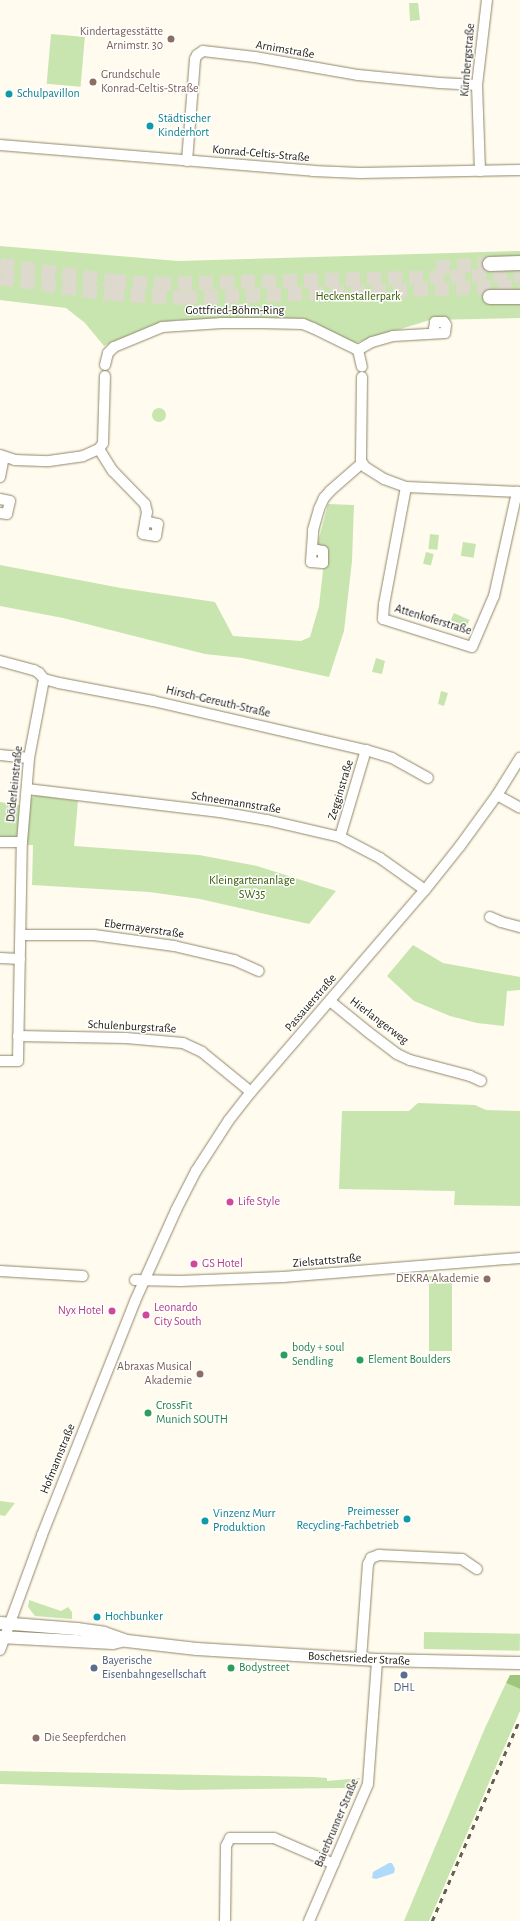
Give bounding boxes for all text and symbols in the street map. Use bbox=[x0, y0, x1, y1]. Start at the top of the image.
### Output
street label: Kürnbergstraße bbox=[458, 23, 478, 97]
place label: Kindertagesstätte Arnimstr. 30 bbox=[80, 25, 163, 53]
marker: Kindertagesstätte Arnimstr. 30 bbox=[166, 34, 176, 44]
street label: Arnimstraße bbox=[255, 38, 315, 62]
place label: Grundschule Konrad-Celtis-Straße bbox=[101, 68, 199, 96]
marker: Grundschule Konrad-Celtis-Straße bbox=[88, 77, 98, 87]
place label: Schulpavillon bbox=[17, 87, 80, 101]
marker: Schulpavillon bbox=[4, 89, 14, 99]
place label: Städtischer Kinderhort bbox=[158, 112, 211, 140]
marker: Städtischer Kinderhort bbox=[145, 121, 155, 131]
street label: Konrad-Celtis-Straße bbox=[212, 143, 310, 165]
park label: Heckenstallerpark bbox=[315, 290, 401, 304]
street label: Gottfried-Böhm-Ring bbox=[186, 304, 284, 318]
street label: Attenkoferstraße bbox=[393, 602, 473, 638]
street label: Hirsch-Gereuth-Straße bbox=[164, 683, 272, 721]
street label: Döderleinstraße bbox=[4, 745, 26, 823]
street label: Zegginstraße bbox=[325, 758, 357, 822]
street label: Schneemannstraße bbox=[190, 789, 282, 817]
park label: Kleingartenanlage SW35 bbox=[209, 874, 295, 902]
street label: Ebermayerstraße bbox=[103, 916, 185, 942]
street label: Passauerstraße bbox=[282, 971, 340, 1035]
street label: Hierlangerweg bbox=[347, 994, 411, 1048]
street label: Schulenburgstraße bbox=[87, 1017, 177, 1037]
place label: Life Style bbox=[238, 1195, 280, 1209]
marker: Life Style bbox=[225, 1197, 235, 1207]
street label: Zielstattstraße bbox=[292, 1251, 362, 1271]
place label: GS Hotel bbox=[202, 1257, 243, 1271]
marker: GS Hotel bbox=[189, 1259, 199, 1269]
place label: DEKRA Akademie bbox=[396, 1272, 479, 1286]
marker: DEKRA Akademie bbox=[482, 1274, 492, 1284]
place label: Leonardo City South bbox=[154, 1301, 202, 1329]
place label: Nyx Hotel bbox=[58, 1304, 104, 1318]
marker: Nyx Hotel bbox=[107, 1306, 117, 1316]
marker: Leonardo City South bbox=[141, 1310, 151, 1320]
place label: body + soul Sendling bbox=[292, 1341, 345, 1369]
marker: body + soul Sendling bbox=[279, 1350, 289, 1360]
place label: Element Boulders bbox=[368, 1353, 451, 1367]
marker: Element Boulders bbox=[355, 1355, 365, 1365]
place label: Abraxas Musical Akademie bbox=[117, 1360, 192, 1388]
marker: Abraxas Musical Akademie bbox=[195, 1369, 205, 1379]
place label: CrossFit Munich SOUTH bbox=[156, 1399, 228, 1427]
marker: CrossFit Munich SOUTH bbox=[143, 1408, 153, 1418]
street label: Hofmannstraße bbox=[37, 1422, 79, 1496]
place label: Preimesser Recycling-Fachbetrieb bbox=[297, 1505, 399, 1533]
place label: Vinzenz Murr Produktion bbox=[213, 1507, 275, 1535]
marker: Preimesser Recycling-Fachbetrieb bbox=[402, 1514, 412, 1524]
marker: Vinzenz Murr Produktion bbox=[200, 1516, 210, 1526]
place label: Hochbunker bbox=[105, 1610, 163, 1624]
marker: Hochbunker bbox=[92, 1612, 102, 1622]
street label: Boschetsrieder Straße bbox=[308, 1649, 410, 1669]
place label: Bayerische Eisenbahngesellschaft bbox=[102, 1654, 206, 1682]
place label: Bodystreet bbox=[239, 1661, 290, 1675]
marker: Bayerische Eisenbahngesellschaft bbox=[89, 1663, 99, 1673]
marker: Bodystreet bbox=[226, 1663, 236, 1673]
marker: DHL bbox=[399, 1670, 409, 1680]
place label: DHL bbox=[394, 1681, 414, 1695]
place label: Die Seepferdchen bbox=[44, 1731, 126, 1745]
marker: Die Seepferdchen bbox=[31, 1733, 41, 1743]
street label: Baierbrunner Straße bbox=[312, 1777, 362, 1869]

